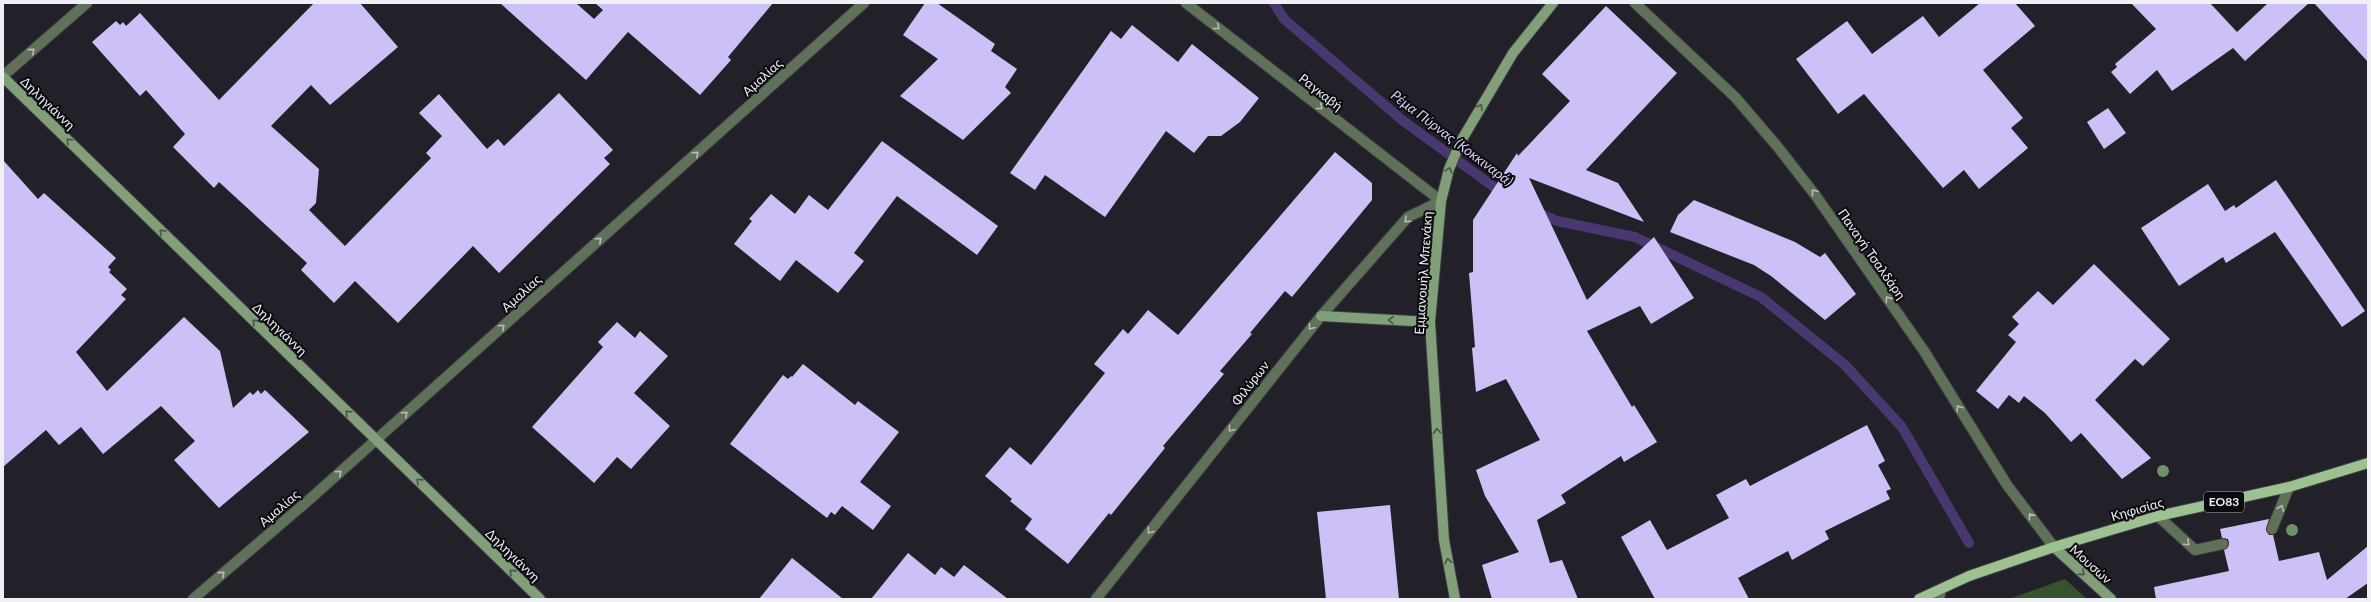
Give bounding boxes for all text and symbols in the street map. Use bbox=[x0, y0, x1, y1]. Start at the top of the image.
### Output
one-way arrow bbox=[1213, 22, 1220, 30]
one-way arrow bbox=[28, 48, 35, 55]
street label: Αμαλίας bbox=[739, 55, 785, 99]
street label: Ραγκαβή bbox=[1296, 70, 1346, 114]
street label: Δηληγιάννη bbox=[17, 73, 79, 133]
water label: Ρέμα Πύρνας (Κοκκιναρά) bbox=[1388, 86, 1517, 189]
one-way arrow bbox=[1315, 102, 1322, 109]
one-way arrow bbox=[1476, 104, 1483, 111]
one-way arrow bbox=[66, 138, 74, 146]
one-way arrow bbox=[691, 151, 699, 158]
one-way arrow bbox=[1444, 167, 1453, 174]
one-way arrow bbox=[1811, 190, 1818, 197]
street label: Παναγή Τσαλδάρη bbox=[1835, 205, 1909, 303]
street label: Εμμανουήλ Μπενάκη bbox=[1411, 211, 1435, 335]
one-way arrow bbox=[1404, 215, 1412, 223]
one-way arrow bbox=[159, 229, 167, 236]
one-way arrow bbox=[594, 238, 602, 245]
street label: Αμαλίας bbox=[498, 271, 544, 315]
one-way arrow bbox=[1885, 296, 1893, 303]
street label: Δηληγιάννη bbox=[249, 299, 311, 359]
one-way arrow bbox=[1388, 316, 1394, 324]
one-way arrow bbox=[252, 319, 260, 327]
one-way arrow bbox=[1309, 323, 1316, 330]
one-way arrow bbox=[497, 325, 505, 332]
street label: Φιλύρων bbox=[1228, 357, 1273, 408]
one-way arrow bbox=[1956, 405, 1964, 412]
one-way arrow bbox=[345, 410, 353, 418]
one-way arrow bbox=[401, 412, 408, 419]
one-way arrow bbox=[1228, 425, 1235, 432]
one-way arrow bbox=[1433, 428, 1441, 434]
one-way arrow bbox=[334, 470, 342, 478]
one-way arrow bbox=[416, 478, 424, 486]
street label: Αμαλίας bbox=[256, 486, 302, 530]
road number: ΕΟ83 bbox=[2204, 492, 2244, 512]
street label: Κηφισίας bbox=[2109, 494, 2165, 524]
one-way arrow bbox=[2276, 505, 2284, 512]
one-way arrow bbox=[2028, 514, 2035, 521]
street label: Δηληγιάννη bbox=[482, 525, 544, 585]
one-way arrow bbox=[1147, 527, 1154, 534]
one-way arrow bbox=[2182, 538, 2190, 545]
street label: Μουσών bbox=[2067, 541, 2115, 587]
one-way arrow bbox=[1444, 558, 1452, 564]
one-way arrow bbox=[2078, 568, 2085, 575]
one-way arrow bbox=[509, 569, 517, 577]
one-way arrow bbox=[218, 571, 225, 578]

